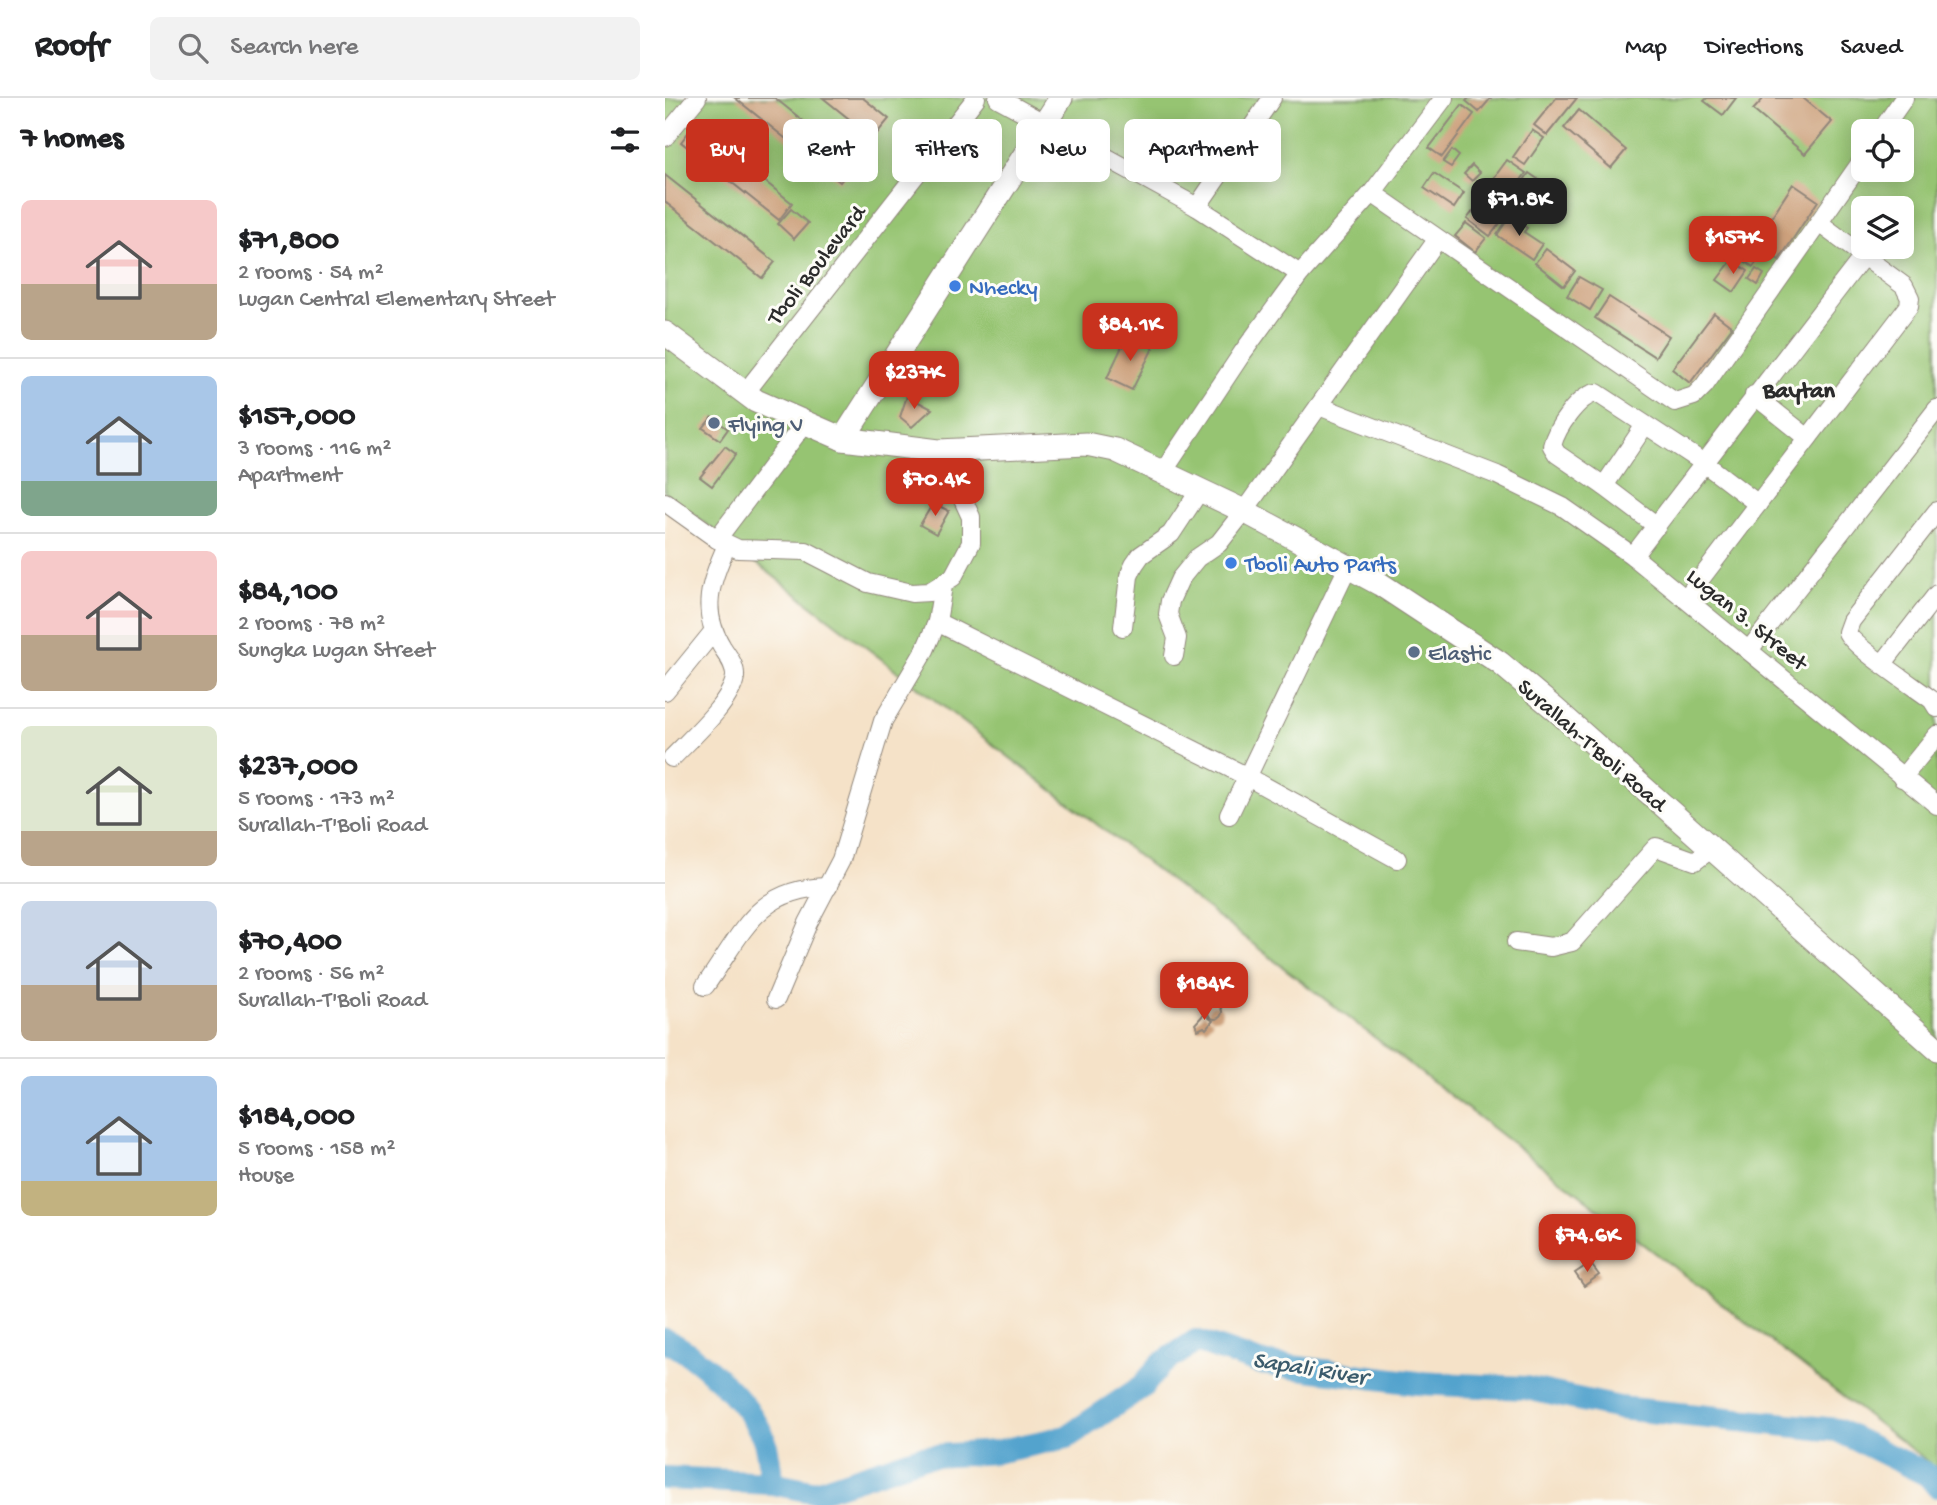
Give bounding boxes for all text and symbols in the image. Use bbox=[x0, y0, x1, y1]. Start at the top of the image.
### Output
search box bbox=[150, 17, 640, 80]
text: Roofr bbox=[35, 29, 108, 67]
icon: search bbox=[174, 29, 212, 67]
text: Search here bbox=[230, 33, 358, 64]
text: Map bbox=[1625, 34, 1667, 63]
text: Directions bbox=[1705, 34, 1803, 63]
text: Saved bbox=[1841, 34, 1902, 63]
chip: Buy bbox=[686, 119, 769, 182]
chip: Rent bbox=[783, 119, 878, 182]
chip: Filters bbox=[892, 119, 1002, 182]
chip: New bbox=[1016, 119, 1110, 182]
chip: Apartment bbox=[1124, 119, 1281, 182]
map controls bbox=[1851, 119, 1914, 259]
button: locate bbox=[1851, 119, 1914, 182]
icon: filters bbox=[606, 121, 644, 159]
text: 7 homes bbox=[21, 123, 123, 158]
pin: $71.8K bbox=[1462, 178, 1576, 238]
text: $71.8K bbox=[1487, 187, 1551, 214]
button: layers bbox=[1851, 196, 1914, 259]
street label: Tboli Boulevard bbox=[761, 200, 874, 333]
pin: $157K bbox=[1684, 216, 1782, 276]
text: $71,800 bbox=[238, 225, 339, 260]
text: $157K bbox=[1705, 225, 1761, 252]
icon: home bbox=[77, 228, 161, 312]
text: 2 rooms · 54 m² bbox=[238, 260, 384, 287]
place label: Nhecky bbox=[969, 276, 1038, 303]
marker: Nhecky bbox=[947, 278, 963, 294]
text: Lugan Central Elementary Street bbox=[238, 287, 554, 314]
pin: $84.1K bbox=[1073, 303, 1187, 363]
text: $84.1K bbox=[1099, 312, 1162, 339]
pin: $237K bbox=[865, 352, 963, 411]
text: $237K bbox=[885, 360, 943, 387]
district label: Baytan bbox=[1762, 378, 1836, 407]
text: $157,000 bbox=[238, 401, 356, 436]
icon: home bbox=[77, 404, 161, 488]
place label: Flying V bbox=[727, 413, 803, 440]
marker: Flying V bbox=[706, 415, 722, 431]
text: 3 rooms · 116 m² bbox=[238, 436, 391, 463]
pin: $70.4K bbox=[878, 458, 992, 518]
text: Apartment bbox=[238, 463, 342, 490]
text: $70.4K bbox=[902, 467, 968, 494]
place label: Tboli Auto Parts bbox=[1243, 553, 1397, 580]
marker: Tboli Auto Parts bbox=[1223, 555, 1239, 571]
street label: Lugan 3. Street bbox=[1680, 564, 1813, 679]
text: $84,100 bbox=[238, 576, 338, 611]
icon: home bbox=[77, 579, 161, 663]
text: 2 rooms · 78 m² bbox=[238, 611, 385, 638]
text: Sungka Lugan Street bbox=[238, 638, 435, 665]
place label: Elastic bbox=[1428, 642, 1492, 669]
marker: Elastic bbox=[1406, 644, 1422, 660]
street label: Surallah-T'Boli Road bbox=[1511, 674, 1672, 820]
text: $237,000 bbox=[238, 751, 358, 786]
icon: home bbox=[77, 754, 161, 838]
text: 5 rooms · 173 m² bbox=[238, 786, 395, 813]
text: Surallah-T'Boli Road bbox=[238, 813, 427, 840]
text: $70,400 bbox=[238, 926, 342, 961]
icon: home bbox=[77, 929, 161, 1013]
text: 2 rooms · 56 m² bbox=[238, 961, 384, 988]
pin: $184K bbox=[1155, 962, 1253, 1022]
text: $184K bbox=[1176, 971, 1232, 998]
text: Surallah-T'Boli Road bbox=[238, 988, 427, 1015]
text: $184,000 bbox=[238, 1101, 355, 1136]
icon: home bbox=[77, 1104, 161, 1188]
text: 5 rooms · 158 m² bbox=[238, 1136, 395, 1163]
text: House bbox=[238, 1163, 294, 1190]
pin: $74.6K bbox=[1530, 1214, 1644, 1274]
text: $74.6K bbox=[1555, 1223, 1619, 1250]
water label: Sapali River bbox=[1250, 1347, 1373, 1394]

